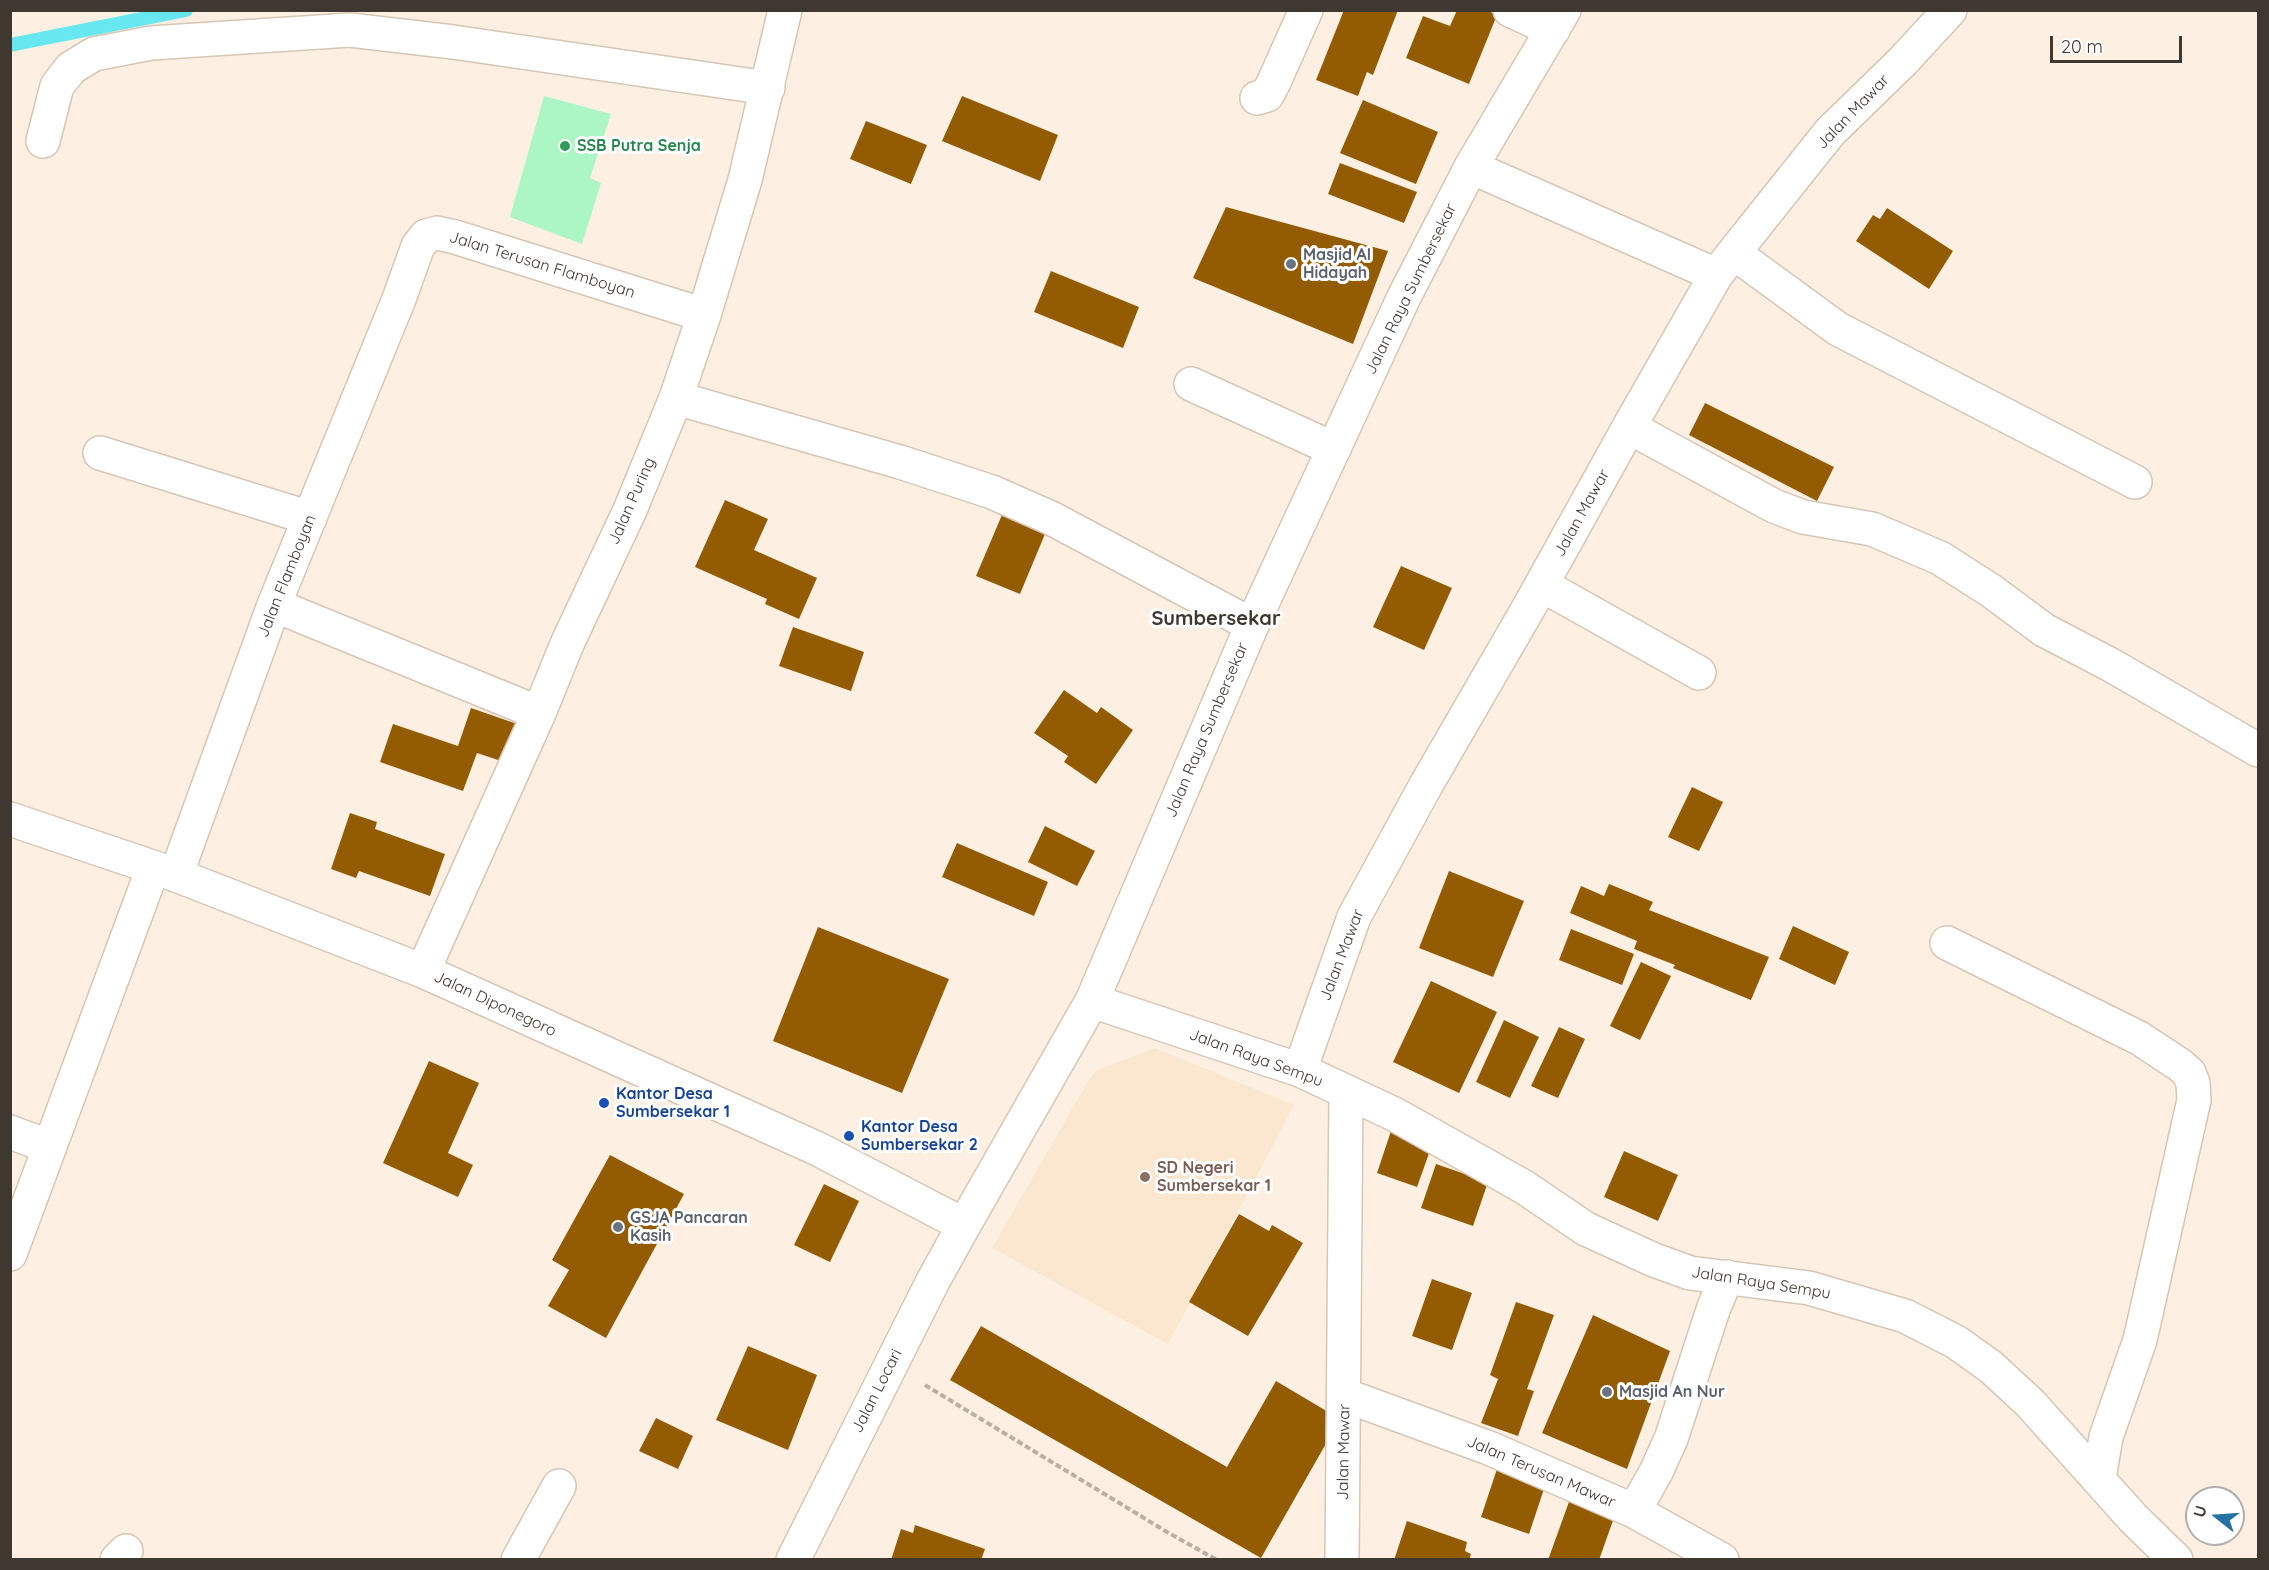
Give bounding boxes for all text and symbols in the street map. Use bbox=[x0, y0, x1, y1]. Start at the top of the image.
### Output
scale bar bbox=[2053, 24, 2185, 62]
text: 20 m bbox=[2061, 35, 2103, 58]
street label: Jalan Mawar bbox=[1813, 71, 1893, 153]
place label: SSB Putra Senja bbox=[577, 136, 701, 156]
marker: SSB Putra Senja bbox=[558, 139, 572, 153]
street label: Jalan Raya Sumbersekar bbox=[1361, 200, 1461, 378]
street label: Jalan Terusan Flamboyan bbox=[447, 228, 637, 302]
place label: Masjid Al Hidayah bbox=[1303, 245, 1371, 283]
marker: Masjid Al Hidayah bbox=[1284, 257, 1298, 271]
street label: Jalan Puring bbox=[604, 455, 660, 547]
street label: Jalan Mawar bbox=[1550, 466, 1614, 560]
street label: Jalan Flamboyan bbox=[254, 512, 320, 640]
district label: Sumbersekar bbox=[1151, 607, 1281, 631]
street label: Jalan Raya Sumbersekar bbox=[1161, 640, 1253, 820]
street label: Jalan Mawar bbox=[1316, 906, 1368, 1004]
street label: Jalan Diponegoro bbox=[431, 967, 559, 1041]
street label: Jalan Raya Sempu bbox=[1187, 1025, 1325, 1091]
place label: Kantor Desa Sumbersekar 1 bbox=[616, 1084, 730, 1122]
marker: Kantor Desa Sumbersekar 1 bbox=[597, 1096, 611, 1110]
place label: Kantor Desa Sumbersekar 2 bbox=[861, 1117, 978, 1155]
marker: Kantor Desa Sumbersekar 2 bbox=[842, 1129, 856, 1143]
place label: SD Negeri Sumbersekar 1 bbox=[1157, 1158, 1271, 1196]
marker: SD Negeri Sumbersekar 1 bbox=[1138, 1170, 1152, 1184]
place label: GSJA Pancaran Kasih bbox=[630, 1208, 748, 1246]
marker: GSJA Pancaran Kasih bbox=[611, 1220, 625, 1234]
street label: Jalan Raya Sempu bbox=[1690, 1262, 1832, 1304]
street label: Jalan Locari bbox=[848, 1346, 906, 1436]
place label: Masjid An Nur bbox=[1619, 1382, 1725, 1402]
marker: Masjid An Nur bbox=[1600, 1385, 1614, 1399]
street label: Jalan Mawar bbox=[1334, 1404, 1354, 1500]
street label: Jalan Terusan Mawar bbox=[1464, 1432, 1618, 1512]
north arrow bbox=[2185, 1486, 2245, 1546]
text: U bbox=[2188, 1503, 2211, 1520]

